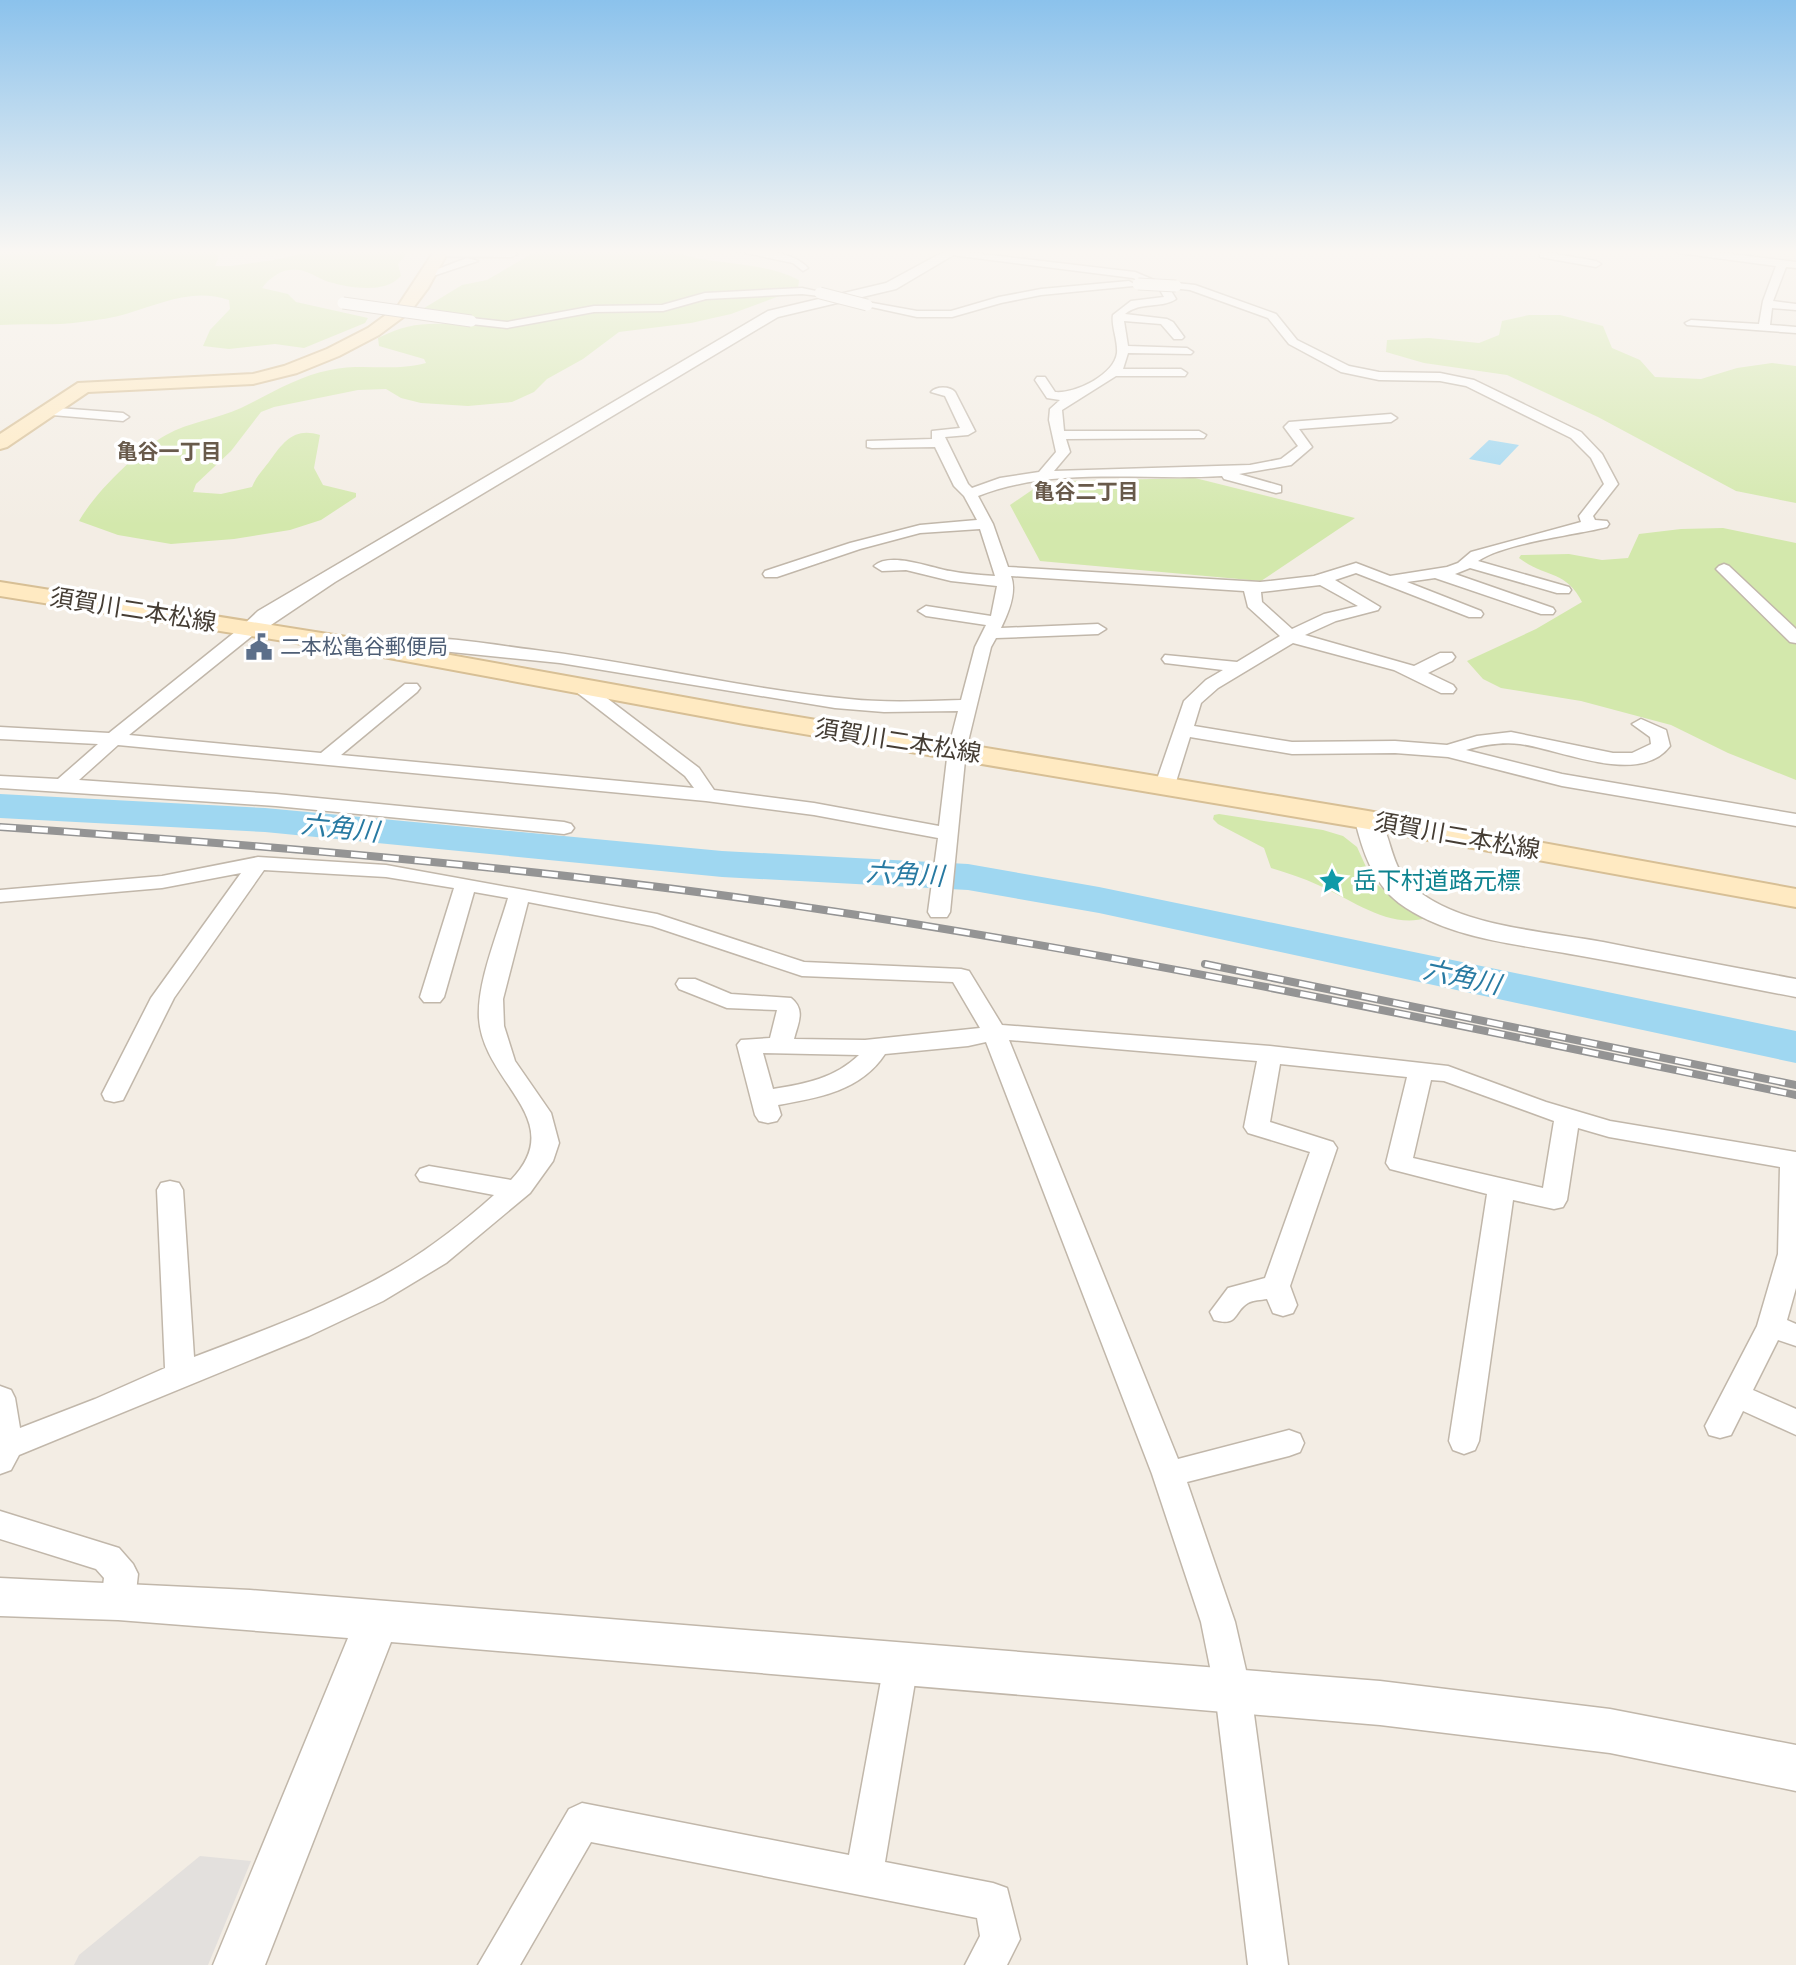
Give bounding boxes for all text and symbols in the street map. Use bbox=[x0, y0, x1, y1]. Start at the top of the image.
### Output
district label: 亀谷一丁目 bbox=[117, 438, 222, 464]
district label: 亀谷二丁目 bbox=[1034, 478, 1139, 504]
street label: 須賀川二本松線 bbox=[48, 581, 218, 636]
public building icon: 二本松亀谷郵便局 bbox=[244, 632, 274, 662]
place label: 二本松亀谷郵便局 bbox=[280, 633, 448, 659]
street label: 須賀川二本松線 bbox=[813, 712, 983, 767]
street label: 須賀川二本松線 bbox=[1372, 806, 1543, 863]
water label: 六角川 bbox=[300, 808, 383, 847]
water label: 六角川 bbox=[865, 856, 948, 891]
place label: 岳下村道路元標 bbox=[1353, 865, 1521, 894]
place icon: 岳下村道路元標 bbox=[1317, 866, 1347, 896]
water label: 六角川 bbox=[1421, 953, 1506, 1000]

